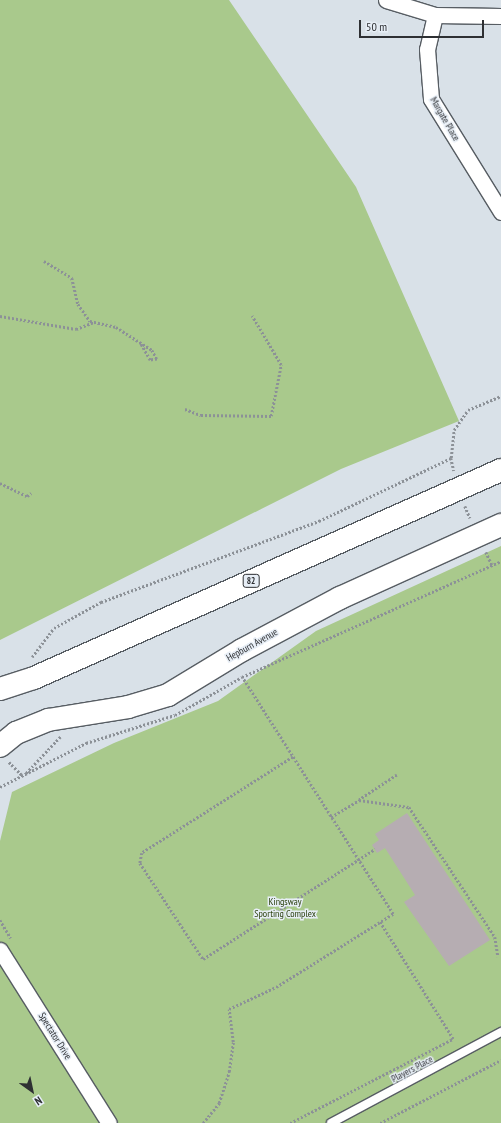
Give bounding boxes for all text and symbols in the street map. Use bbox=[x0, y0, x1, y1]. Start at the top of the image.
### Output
scale bar bbox=[361, 12, 486, 38]
text: 50 m bbox=[366, 19, 387, 34]
street label: Margate Place bbox=[428, 95, 462, 143]
road number: 82 bbox=[242, 574, 260, 588]
street label: Hepburn Avenue bbox=[224, 626, 280, 664]
park label: Kingsway Sporting Complex bbox=[254, 895, 316, 918]
street label: Spectator Drive bbox=[36, 1010, 74, 1062]
street label: Players Place bbox=[389, 1053, 435, 1085]
north arrow bbox=[12, 1071, 52, 1111]
text: N bbox=[32, 1094, 45, 1109]

